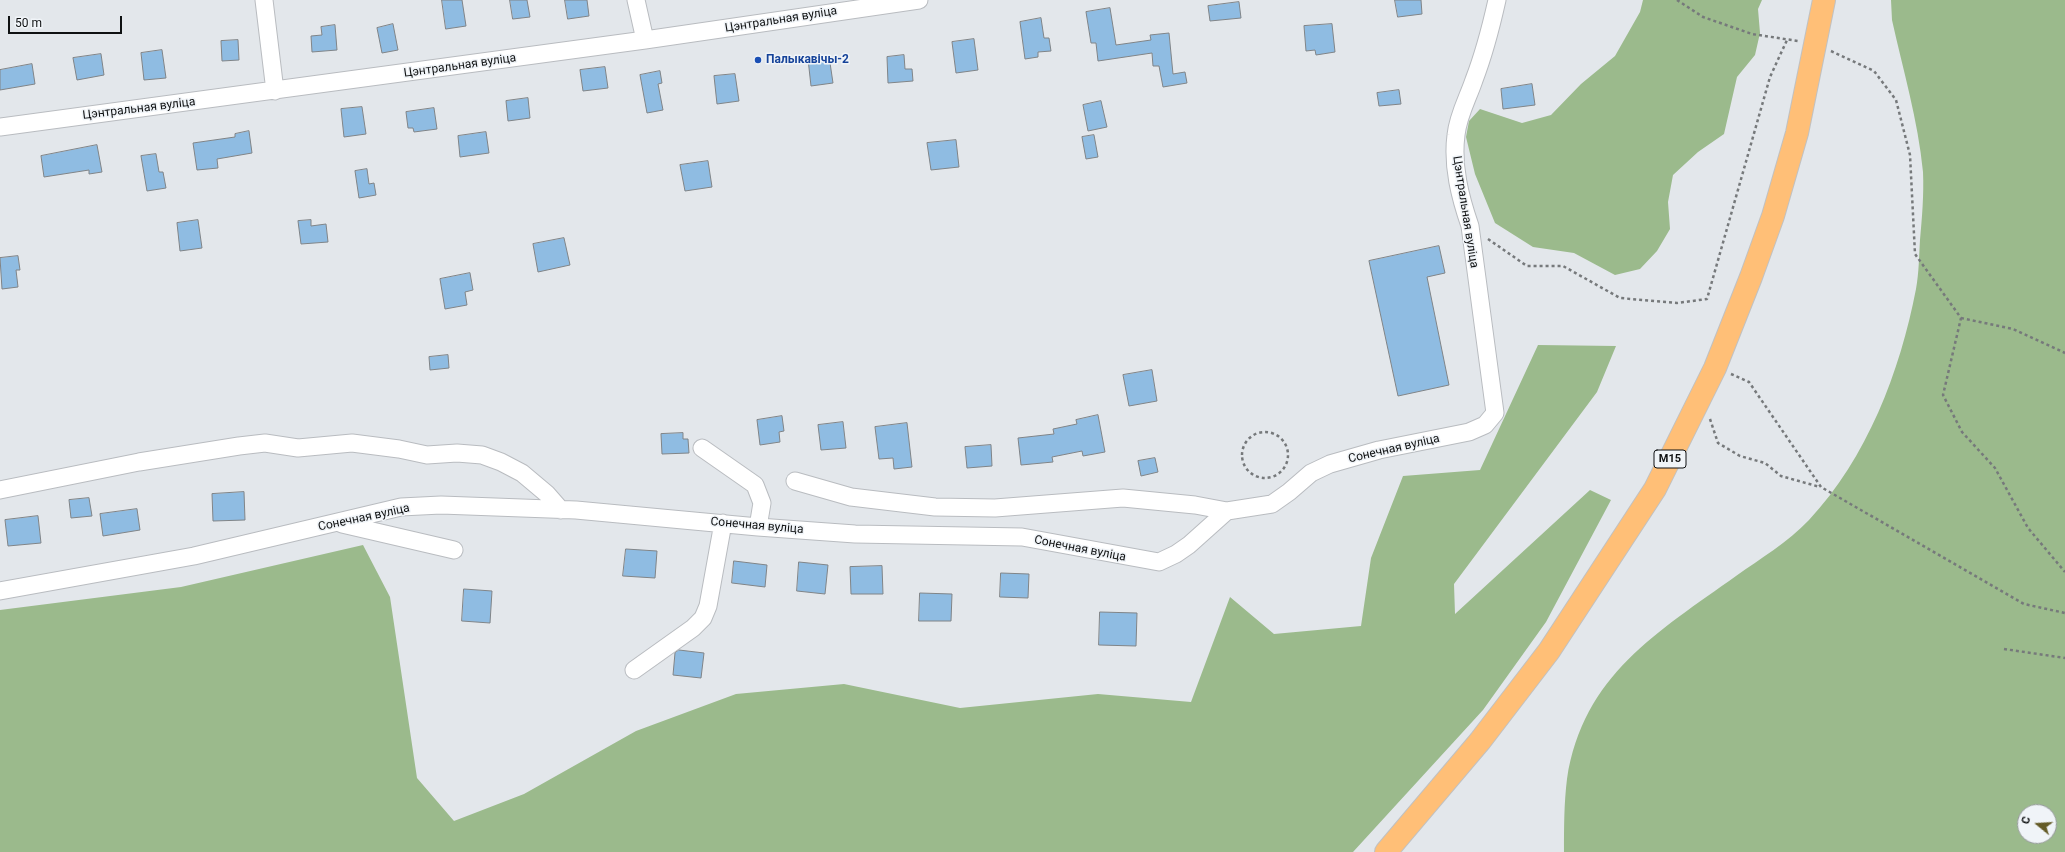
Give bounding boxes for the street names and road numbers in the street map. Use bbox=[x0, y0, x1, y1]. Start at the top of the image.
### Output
street label: Цэнтральная вуліца bbox=[724, 4, 838, 36]
street label: Цэнтральная вуліца bbox=[403, 51, 517, 81]
street label: Цэнтральная вуліца bbox=[82, 95, 196, 123]
street label: Цэнтральная вуліца bbox=[1449, 155, 1481, 269]
street label: Сонечная вуліца bbox=[1347, 432, 1441, 466]
road number: М15 bbox=[1654, 450, 1686, 468]
street label: Сонечная вуліца bbox=[317, 501, 411, 535]
street label: Сонечная вуліца bbox=[710, 515, 804, 537]
street label: Сонечная вуліца bbox=[1033, 533, 1127, 565]

